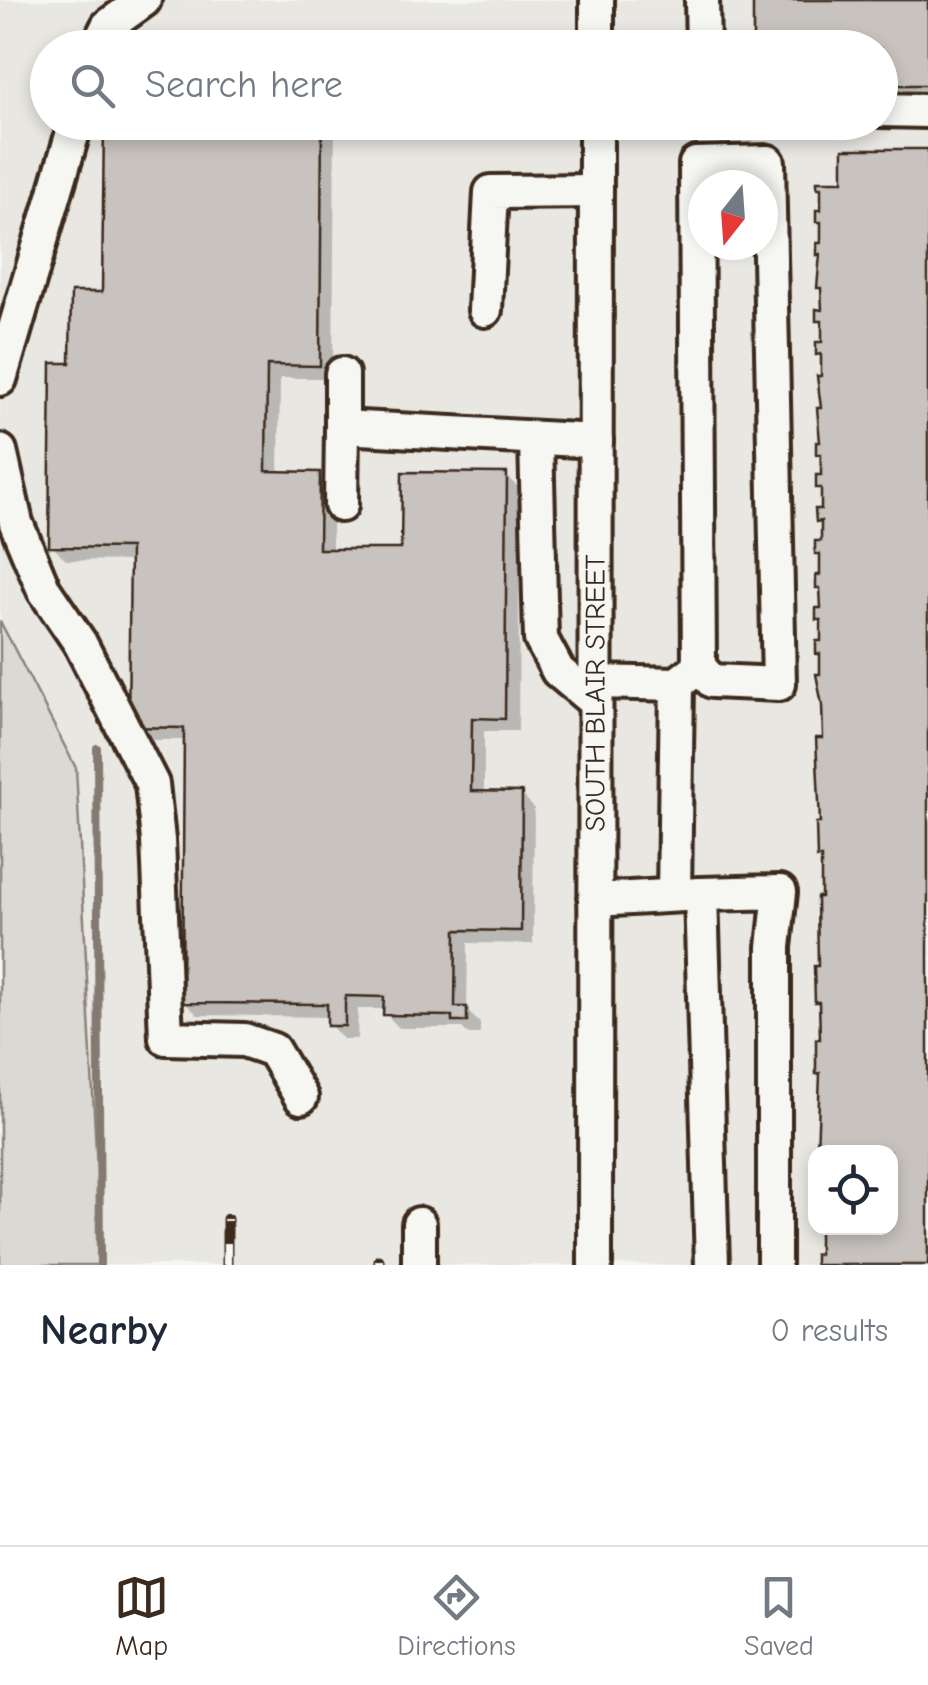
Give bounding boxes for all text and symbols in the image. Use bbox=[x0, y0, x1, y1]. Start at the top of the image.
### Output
search box bbox=[30, 30, 898, 140]
icon: search bbox=[65, 58, 120, 113]
text: Search here bbox=[145, 63, 343, 107]
north arrow bbox=[688, 170, 778, 260]
street label: SOUTH BLAIR STREET bbox=[579, 554, 612, 832]
map controls bbox=[808, 1145, 898, 1235]
button: locate bbox=[808, 1145, 898, 1235]
text: Nearby bbox=[40, 1306, 167, 1355]
text: 0 results bbox=[771, 1312, 888, 1349]
tab: Map bbox=[114, 1570, 169, 1662]
tab: Directions bbox=[397, 1570, 516, 1662]
tab: Saved bbox=[744, 1570, 814, 1662]

